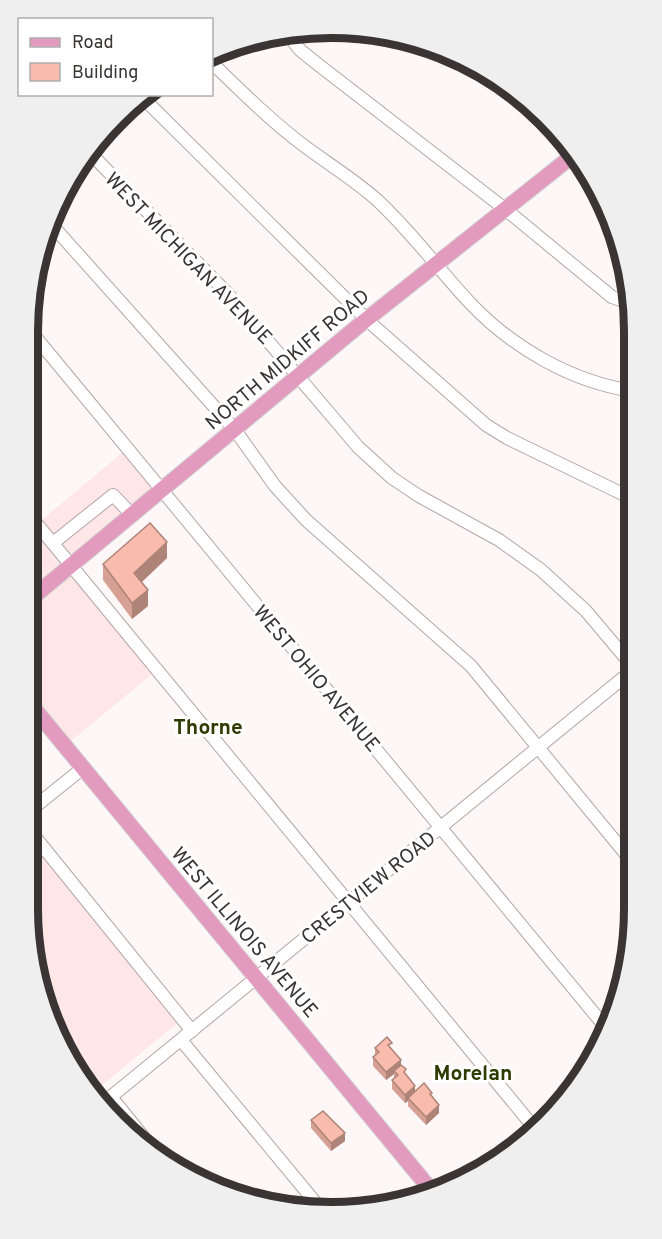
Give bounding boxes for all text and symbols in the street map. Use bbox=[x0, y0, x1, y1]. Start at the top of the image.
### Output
legend bbox=[18, 18, 213, 96]
text: Road bbox=[72, 32, 114, 55]
text: Building bbox=[72, 62, 138, 85]
street label: WEST MICHIGAN AVENUE bbox=[98, 168, 277, 351]
street label: NORTH MIDKIFF ROAD bbox=[201, 284, 376, 437]
street label: WEST OHIO AVENUE bbox=[246, 600, 385, 758]
district label: Thorne bbox=[173, 715, 243, 742]
street label: CRESTVIEW ROAD bbox=[296, 826, 442, 951]
street label: WEST ILLINOIS AVENUE bbox=[164, 842, 323, 1024]
district label: Morelan bbox=[434, 1061, 512, 1088]

